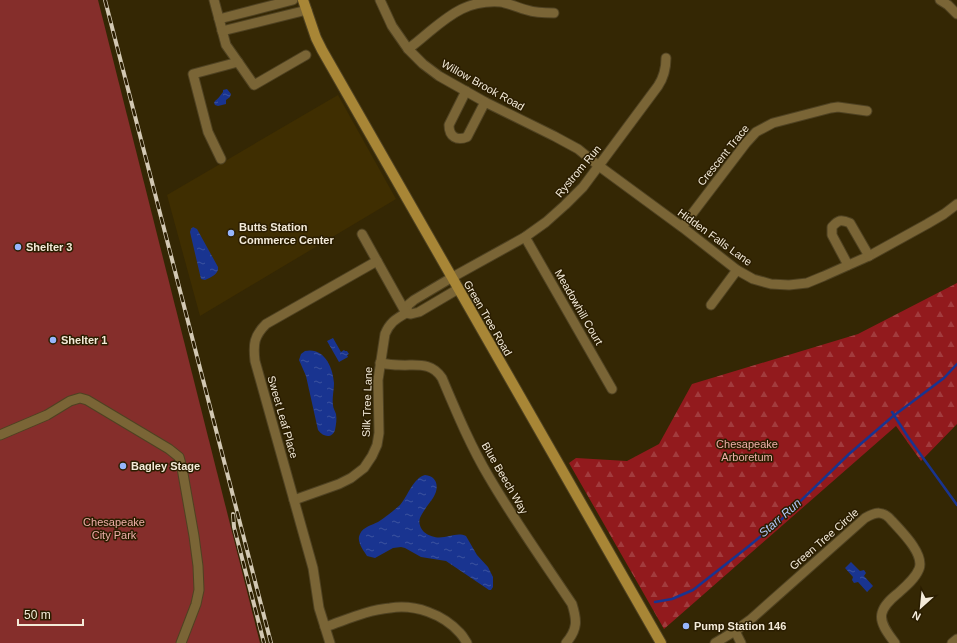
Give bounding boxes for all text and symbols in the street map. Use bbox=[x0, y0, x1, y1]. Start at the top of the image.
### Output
street label: Willow Brook Road bbox=[439, 57, 527, 113]
street label: Crescent Trace bbox=[695, 122, 751, 188]
street label: Rystrom Run bbox=[553, 143, 603, 199]
street label: Hidden Falls Lane bbox=[676, 206, 754, 268]
place label: Butts Station Commerce Center bbox=[239, 221, 334, 246]
marker: Butts Station Commerce Center bbox=[226, 228, 236, 238]
place label: Shelter 3 bbox=[26, 241, 72, 253]
marker: Shelter 3 bbox=[13, 242, 23, 252]
street label: Meadowhill Court bbox=[553, 267, 605, 347]
street label: Green Tree Road bbox=[462, 278, 514, 358]
place label: Shelter 1 bbox=[61, 334, 107, 346]
marker: Shelter 1 bbox=[48, 335, 58, 345]
street label: Silk Tree Lane bbox=[360, 367, 374, 437]
street label: Sweet Leaf Place bbox=[265, 374, 301, 460]
park label: Chesapeake Arboretum bbox=[716, 438, 778, 463]
street label: Blue Beech Way bbox=[480, 440, 531, 516]
place label: Bagley Stage bbox=[131, 460, 200, 472]
marker: Bagley Stage bbox=[118, 461, 128, 471]
water label: Starr Run bbox=[756, 496, 804, 540]
street label: Green Tree Circle bbox=[787, 506, 861, 572]
park label: Chesapeake City Park bbox=[83, 516, 145, 541]
north arrow bbox=[901, 587, 941, 627]
scale bar bbox=[18, 601, 83, 627]
text: 50 m bbox=[24, 608, 51, 622]
text: N bbox=[910, 609, 923, 623]
place label: Pump Station 146 bbox=[694, 620, 786, 632]
marker: Pump Station 146 bbox=[681, 621, 691, 631]

